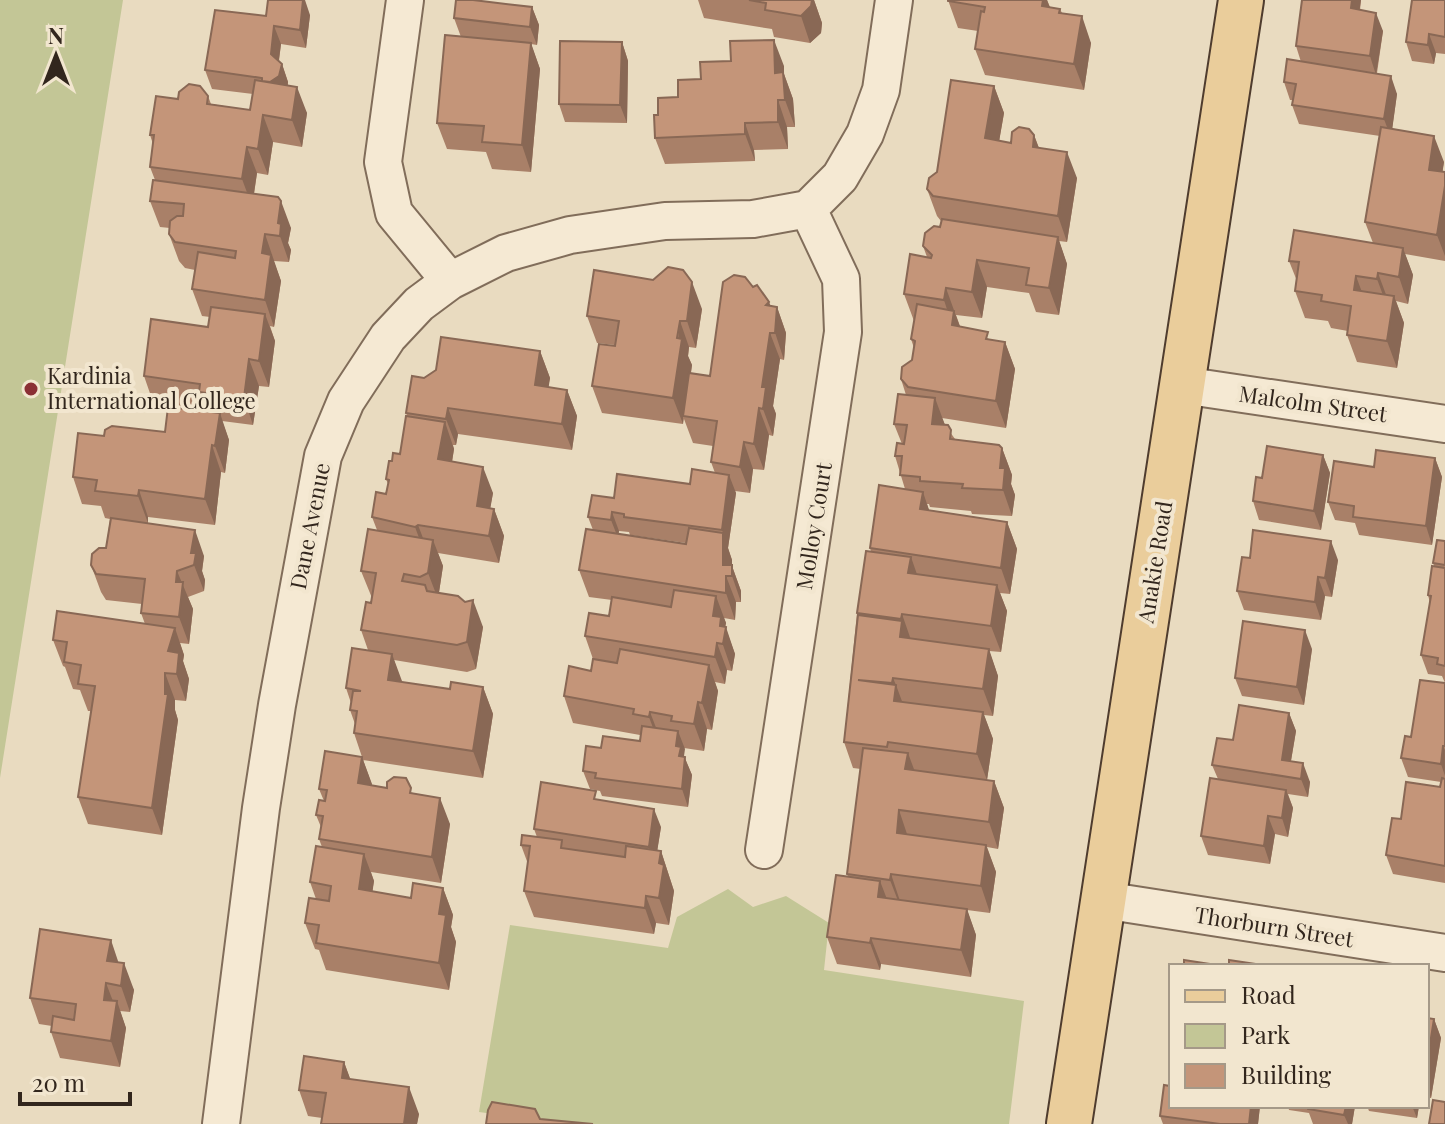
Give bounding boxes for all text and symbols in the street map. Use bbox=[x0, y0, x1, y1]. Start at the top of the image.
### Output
north arrow bbox=[16, 16, 96, 96]
text: N bbox=[48, 20, 64, 50]
place label: Kardinia International College bbox=[47, 360, 256, 415]
street label: Malcolm Street bbox=[1237, 378, 1390, 428]
marker: Kardinia International College bbox=[22, 380, 40, 398]
street label: Molloy Court bbox=[788, 459, 838, 592]
street label: Dane Avenue bbox=[282, 460, 336, 592]
street label: Anakie Road bbox=[1129, 498, 1178, 626]
street label: Thorburn Street bbox=[1193, 899, 1357, 954]
legend bbox=[1169, 964, 1429, 1108]
text: Road bbox=[1241, 978, 1296, 1010]
text: Park bbox=[1241, 1018, 1291, 1050]
scale bar bbox=[20, 1056, 130, 1106]
text: Building bbox=[1241, 1058, 1332, 1090]
text: 20 m bbox=[32, 1066, 85, 1098]

